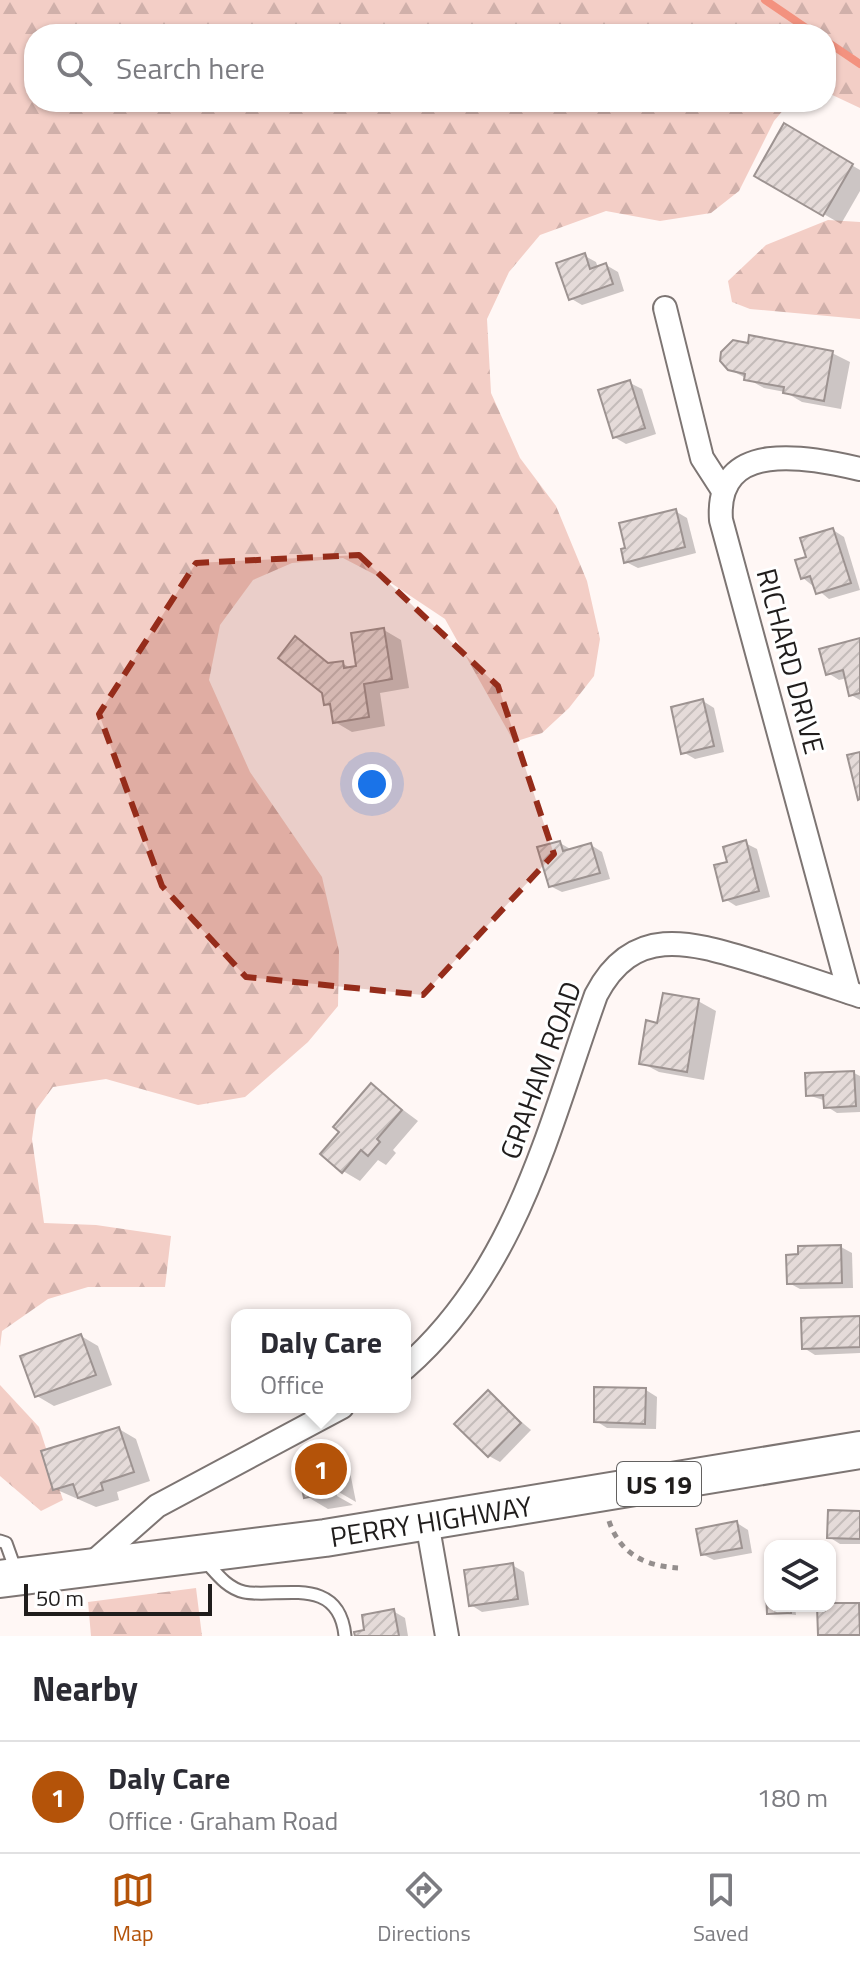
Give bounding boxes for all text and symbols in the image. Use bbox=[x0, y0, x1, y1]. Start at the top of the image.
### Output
search box bbox=[24, 24, 836, 112]
text: Search here bbox=[116, 45, 265, 91]
icon: search bbox=[52, 46, 96, 90]
street label: RICHARD DRIVE bbox=[746, 563, 836, 759]
your location bbox=[352, 764, 392, 804]
street label: GRAHAM ROAD bbox=[488, 975, 592, 1165]
popup bbox=[231, 1309, 411, 1413]
text: Daly Care bbox=[260, 1319, 382, 1365]
text: Office bbox=[260, 1365, 324, 1404]
pin: 1 bbox=[295, 1439, 347, 1499]
road number: US 19 bbox=[617, 1462, 701, 1506]
street label: PERRY HIGHWAY bbox=[327, 1484, 535, 1558]
map controls bbox=[764, 1540, 836, 1612]
button: layers bbox=[764, 1540, 836, 1612]
scale bar bbox=[24, 1580, 212, 1616]
text: 50 m bbox=[36, 1581, 84, 1615]
text: Nearby bbox=[32, 1662, 138, 1714]
text: Daly Care bbox=[108, 1755, 230, 1801]
text: 1 bbox=[51, 1778, 65, 1817]
text: 180 m bbox=[757, 1778, 828, 1817]
text: Office · Graham Road bbox=[108, 1801, 338, 1840]
tab: Map bbox=[111, 1868, 155, 1950]
tab: Directions bbox=[377, 1868, 471, 1950]
tab: Saved bbox=[693, 1868, 749, 1950]

